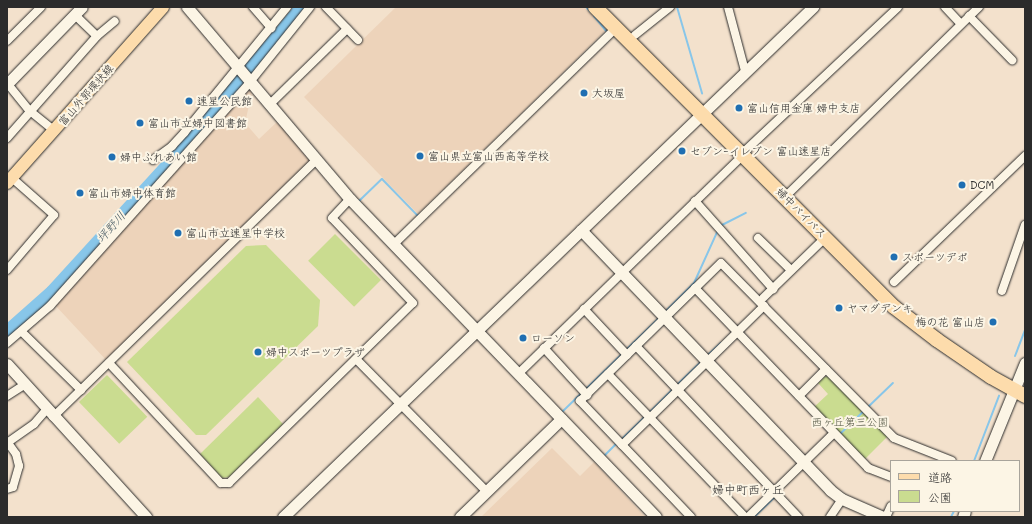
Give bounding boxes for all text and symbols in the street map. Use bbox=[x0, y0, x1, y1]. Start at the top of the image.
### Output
street label: 富山外郭環状線 bbox=[56, 62, 116, 128]
place label: 大坂屋 bbox=[592, 86, 625, 100]
marker: 大坂屋 bbox=[579, 88, 589, 98]
place label: 速星公民館 bbox=[197, 94, 252, 108]
marker: 速星公民館 bbox=[184, 96, 194, 106]
place label: 富山信用金庫 婦中支店 bbox=[747, 101, 861, 115]
marker: 富山信用金庫 婦中支店 bbox=[734, 103, 744, 113]
place label: 富山市立婦中図書館 bbox=[148, 116, 247, 130]
marker: 富山市立婦中図書館 bbox=[135, 118, 145, 128]
place label: セブン−イレブン 富山速星店 bbox=[690, 144, 831, 158]
marker: セブン−イレブン 富山速星店 bbox=[677, 146, 687, 156]
place label: 富山県立富山西高等学校 bbox=[428, 149, 549, 163]
place label: 婦中ふれあい館 bbox=[120, 150, 197, 164]
marker: 富山県立富山西高等学校 bbox=[415, 151, 425, 161]
marker: 婦中ふれあい館 bbox=[107, 152, 117, 162]
place label: DCM bbox=[970, 178, 994, 192]
marker: DCM bbox=[957, 180, 967, 190]
street label: 婦中バイパス bbox=[773, 185, 829, 241]
place label: 富山市婦中体育館 bbox=[88, 186, 176, 200]
marker: 富山市婦中体育館 bbox=[75, 188, 85, 198]
water label: 坪野川 bbox=[94, 209, 128, 245]
place label: 富山市立速星中学校 bbox=[186, 226, 285, 240]
marker: 富山市立速星中学校 bbox=[173, 228, 183, 238]
place label: スポーツデポ bbox=[902, 250, 968, 264]
marker: スポーツデポ bbox=[889, 252, 899, 262]
place label: ヤマダデンキ bbox=[847, 301, 913, 315]
marker: ヤマダデンキ bbox=[834, 303, 844, 313]
place label: 梅の花 富山店 bbox=[915, 315, 985, 329]
marker: 梅の花 富山店 bbox=[988, 317, 998, 327]
place label: ローソン bbox=[531, 331, 575, 345]
marker: ローソン bbox=[518, 333, 528, 343]
place label: 婦中スポーツプラザ bbox=[266, 345, 365, 359]
marker: 婦中スポーツプラザ bbox=[253, 347, 263, 357]
park label: 西ヶ丘第三公園 bbox=[812, 415, 888, 429]
legend bbox=[890, 460, 1020, 512]
text: 道路 bbox=[928, 469, 952, 485]
district label: 婦中町西ヶ丘 bbox=[712, 483, 784, 497]
text: 公園 bbox=[928, 489, 952, 505]

